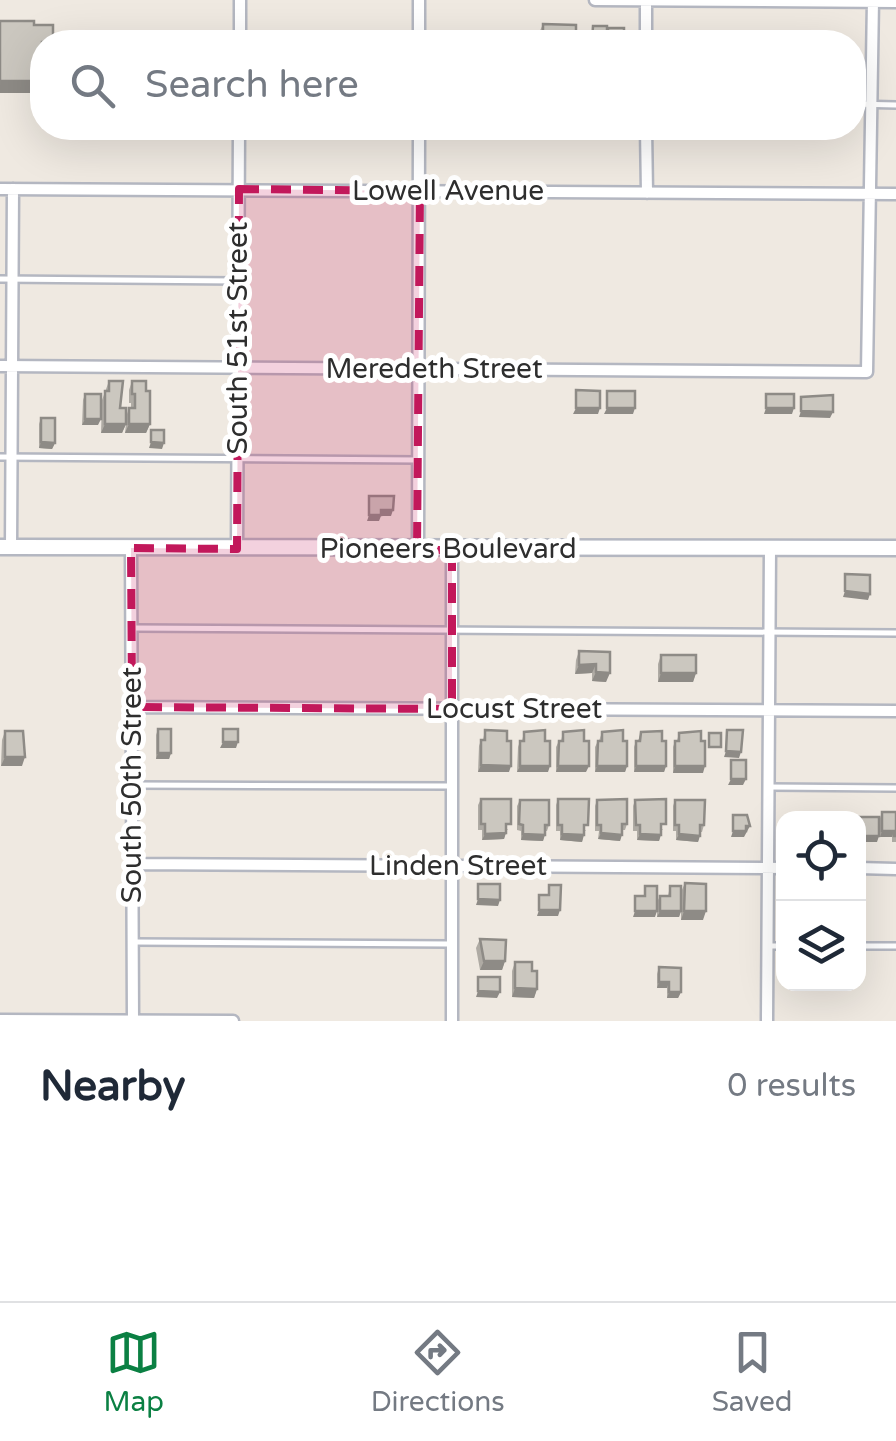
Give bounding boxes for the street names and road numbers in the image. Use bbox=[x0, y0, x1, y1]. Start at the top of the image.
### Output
street label: Lowell Avenue bbox=[352, 174, 544, 208]
street label: South 51st Street bbox=[221, 221, 255, 454]
street label: Meredeth Street bbox=[325, 352, 543, 386]
street label: Pioneers Boulevard bbox=[319, 532, 577, 566]
street label: South 50th Street bbox=[115, 666, 149, 903]
street label: Locust Street bbox=[426, 692, 603, 726]
street label: Linden Street bbox=[369, 849, 547, 883]

